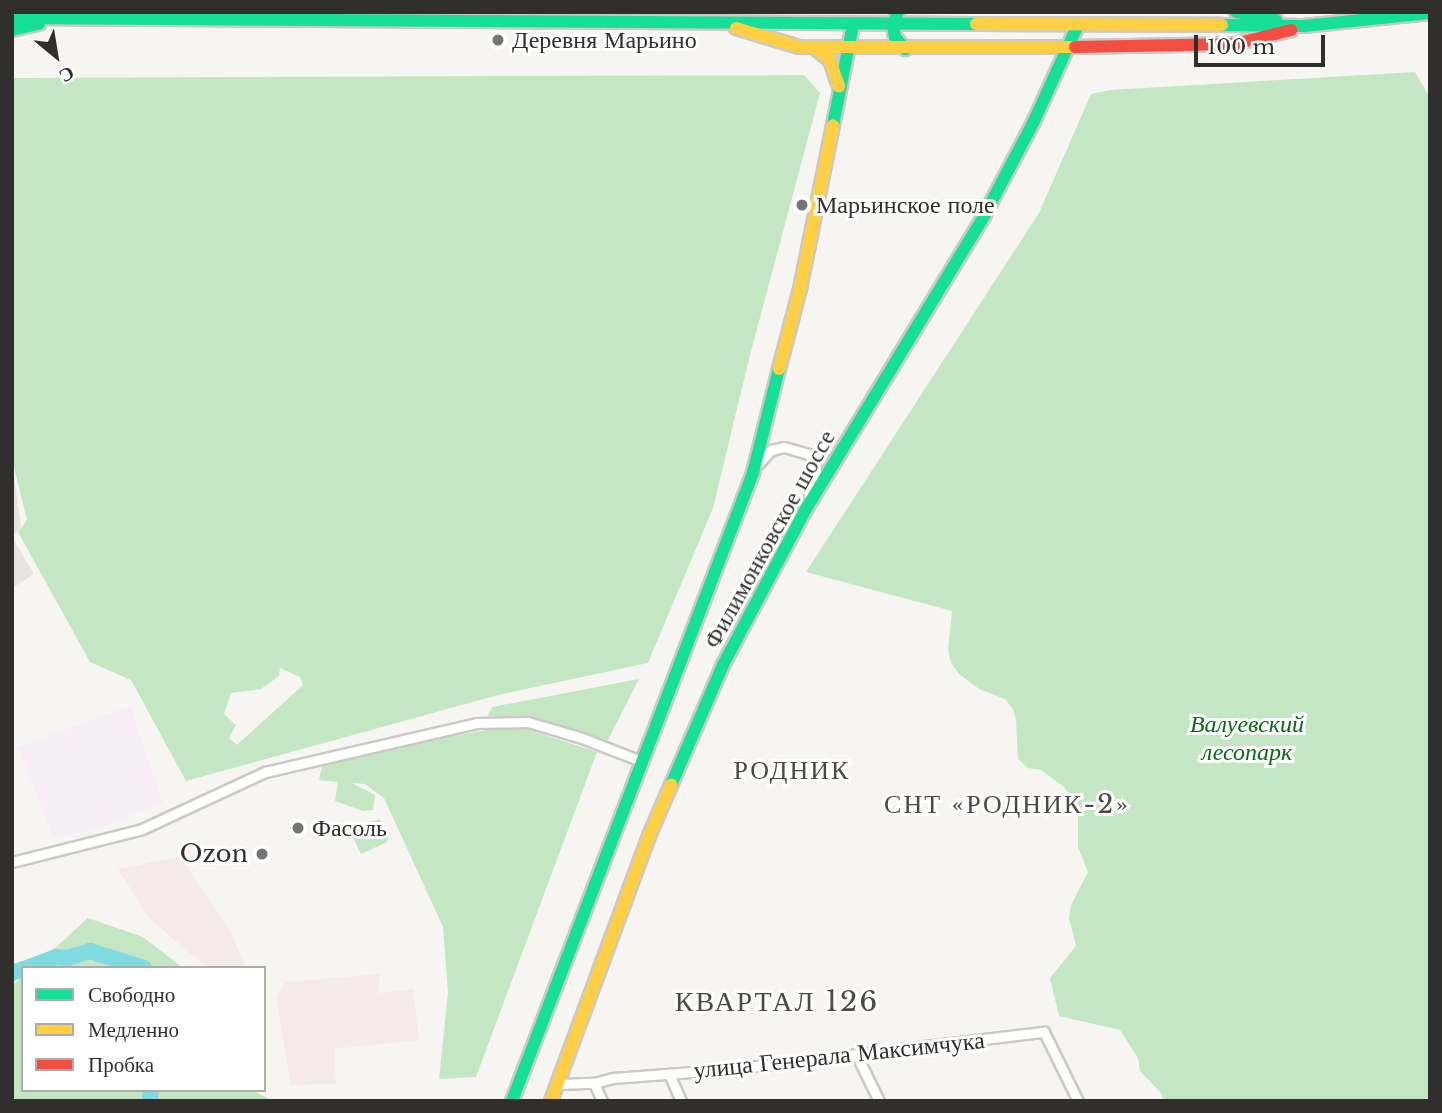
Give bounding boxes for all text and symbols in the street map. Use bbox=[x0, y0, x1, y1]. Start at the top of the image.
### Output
north arrow bbox=[21, 21, 91, 91]
scale bar bbox=[1197, 21, 1328, 65]
place label: Деревня Марьино bbox=[512, 26, 697, 54]
marker: Деревня Марьино bbox=[490, 32, 506, 48]
text: 100 m bbox=[1207, 34, 1275, 60]
text: С bbox=[55, 61, 78, 88]
place label: Марьинское поле bbox=[816, 191, 995, 219]
marker: Марьинское поле bbox=[794, 197, 810, 213]
street label: Филимонковское шоссе bbox=[697, 425, 841, 653]
park label: Валуевский лесопарк bbox=[1190, 710, 1304, 766]
district label: РОДНИК bbox=[734, 755, 850, 787]
district label: СНТ «РОДНИК-2» bbox=[886, 789, 1128, 821]
place label: Фасоль bbox=[312, 814, 387, 842]
marker: Фасоль bbox=[290, 820, 306, 836]
place label: Ozon bbox=[180, 840, 248, 868]
marker: Ozon bbox=[254, 846, 270, 862]
legend bbox=[21, 966, 266, 1092]
text: Свободно bbox=[88, 982, 175, 1008]
district label: КВАРТАЛ 126 bbox=[676, 985, 878, 1019]
text: Медленно bbox=[88, 1017, 179, 1043]
street label: улица Генерала Максимчука bbox=[692, 1025, 986, 1085]
text: Пробка bbox=[88, 1052, 154, 1078]

